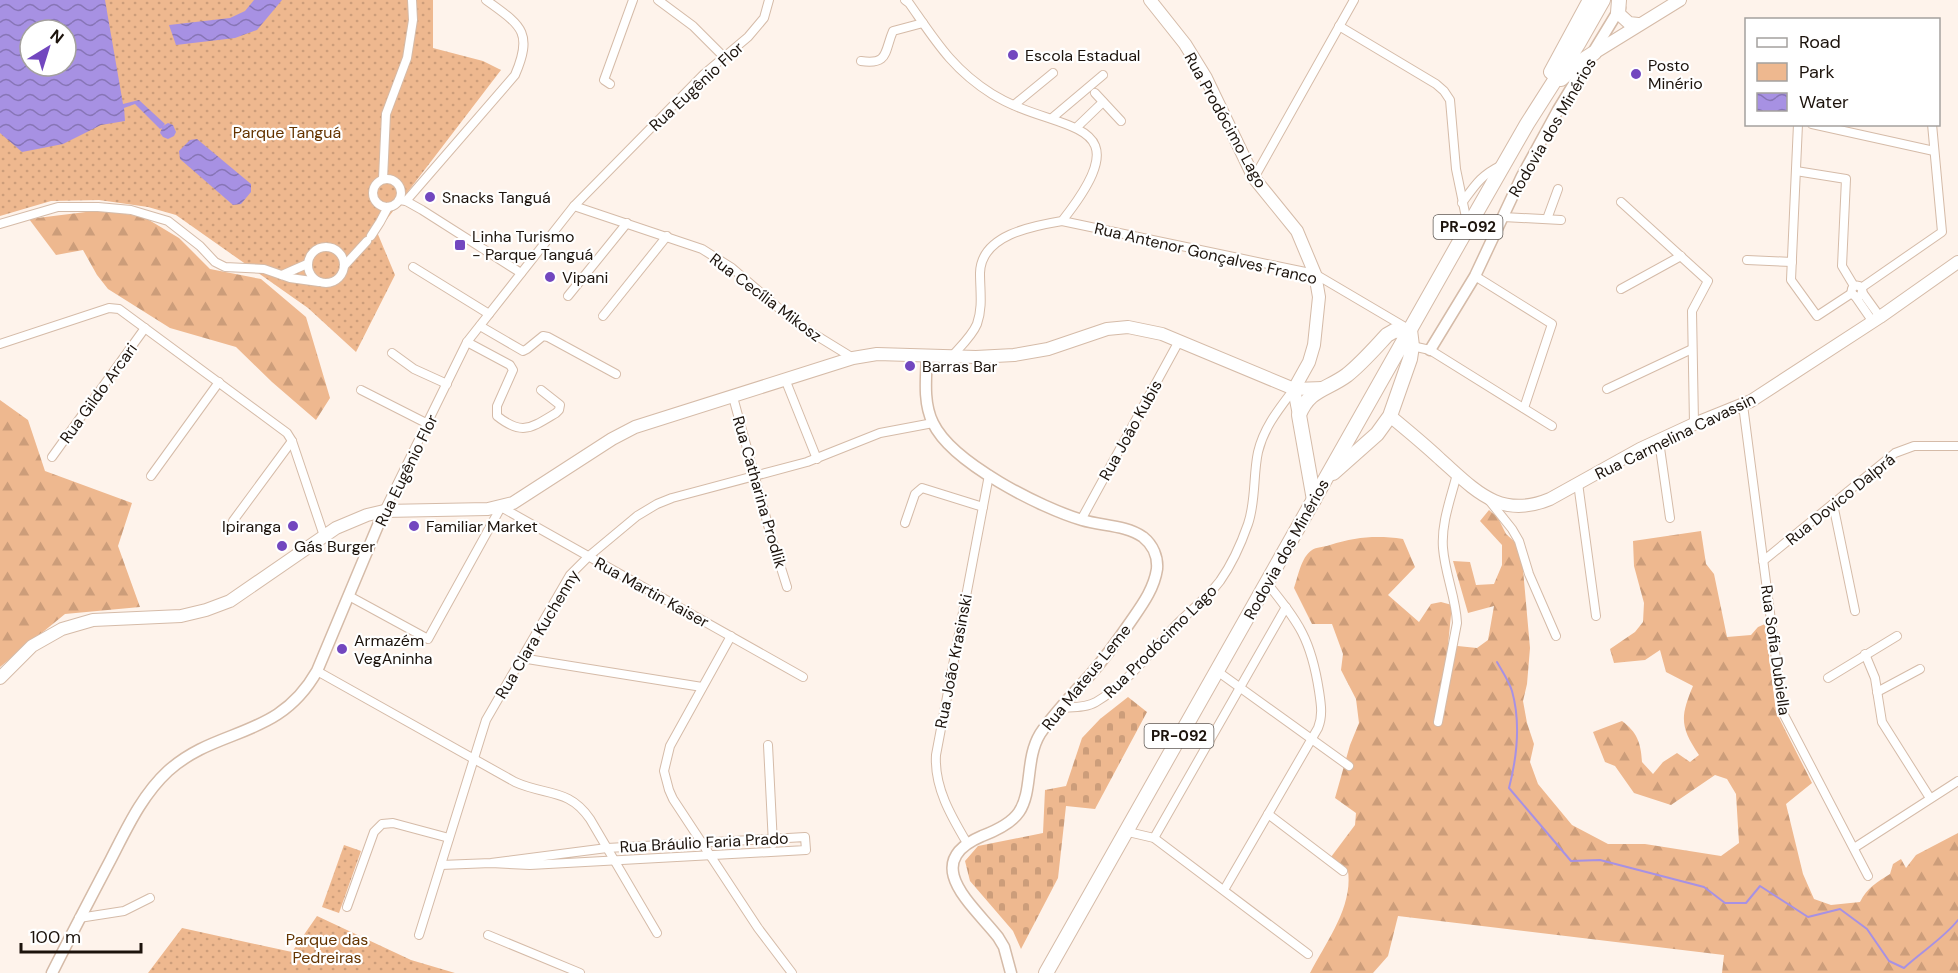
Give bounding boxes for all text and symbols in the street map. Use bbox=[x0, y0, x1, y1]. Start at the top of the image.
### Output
north arrow bbox=[18, 18, 78, 78]
legend bbox=[1745, 18, 1940, 126]
text: N bbox=[46, 25, 68, 48]
text: Road bbox=[1799, 30, 1841, 54]
street label: Rua Eugênio Flor bbox=[645, 37, 748, 136]
place label: Escola Estadual bbox=[1025, 45, 1140, 66]
marker: Escola Estadual bbox=[1006, 48, 1020, 62]
street label: Rua Prodócimo Lago bbox=[1180, 49, 1272, 192]
street label: Rodovia dos Minérios bbox=[1504, 54, 1601, 201]
place label: Posto Minério bbox=[1648, 55, 1703, 94]
text: Park bbox=[1799, 60, 1835, 84]
marker: Posto Minério bbox=[1629, 67, 1643, 81]
text: Water bbox=[1799, 90, 1849, 114]
park label: Parque Tanguá bbox=[233, 122, 341, 143]
place label: Snacks Tanguá bbox=[442, 187, 551, 208]
marker: Snacks Tanguá bbox=[423, 190, 437, 204]
road number: PR-092 bbox=[1434, 215, 1502, 239]
street label: Rua Antenor Gonçalves Franco bbox=[1092, 218, 1319, 289]
place label: Linha Turismo - Parque Tanguá bbox=[472, 226, 593, 265]
marker: Linha Turismo - Parque Tanguá bbox=[453, 238, 467, 252]
street label: Rua Cecília Mikosz bbox=[706, 248, 826, 346]
place label: Vipani bbox=[562, 267, 608, 288]
marker: Vipani bbox=[543, 270, 557, 284]
street label: Rua Gildo Arcari bbox=[55, 339, 142, 448]
place label: Barras Bar bbox=[922, 356, 998, 377]
marker: Barras Bar bbox=[903, 359, 917, 373]
street label: Rua João Kubis bbox=[1094, 376, 1167, 484]
street label: Rua Carmelina Cavassin bbox=[1591, 388, 1759, 485]
street label: Rua Eugênio Flor bbox=[370, 411, 443, 530]
street label: Rua Catharina Prodlik bbox=[728, 414, 791, 571]
street label: Rua Dovico Dalprá bbox=[1781, 449, 1899, 550]
street label: Rodovia dos Minérios bbox=[1239, 475, 1334, 623]
place label: Ipiranga bbox=[222, 516, 281, 537]
place label: Familiar Market bbox=[426, 516, 538, 537]
marker: Ipiranga bbox=[286, 519, 300, 533]
marker: Familiar Market bbox=[407, 519, 421, 533]
place label: Gás Burger bbox=[294, 536, 375, 557]
marker: Gás Burger bbox=[275, 539, 289, 553]
street label: Rua Martin Kaiser bbox=[591, 552, 713, 633]
street label: Rua Clara Kuchenny bbox=[491, 566, 584, 703]
street label: Rua Prodócimo Lago bbox=[1099, 580, 1221, 702]
street label: Rua Sofia Dubiella bbox=[1756, 584, 1795, 717]
street label: Rua João Krasinski bbox=[930, 592, 977, 730]
street label: Rua Mateus Leme bbox=[1037, 620, 1136, 735]
place label: Armazém VegAninha bbox=[354, 630, 432, 669]
marker: Armazém VegAninha bbox=[335, 642, 349, 656]
road number: PR-092 bbox=[1144, 724, 1214, 748]
street label: Rua Bráulio Faria Prado bbox=[619, 828, 789, 857]
scale bar bbox=[21, 916, 141, 954]
text: 100 m bbox=[30, 925, 81, 949]
park label: Parque das Pedreiras bbox=[286, 929, 368, 968]

